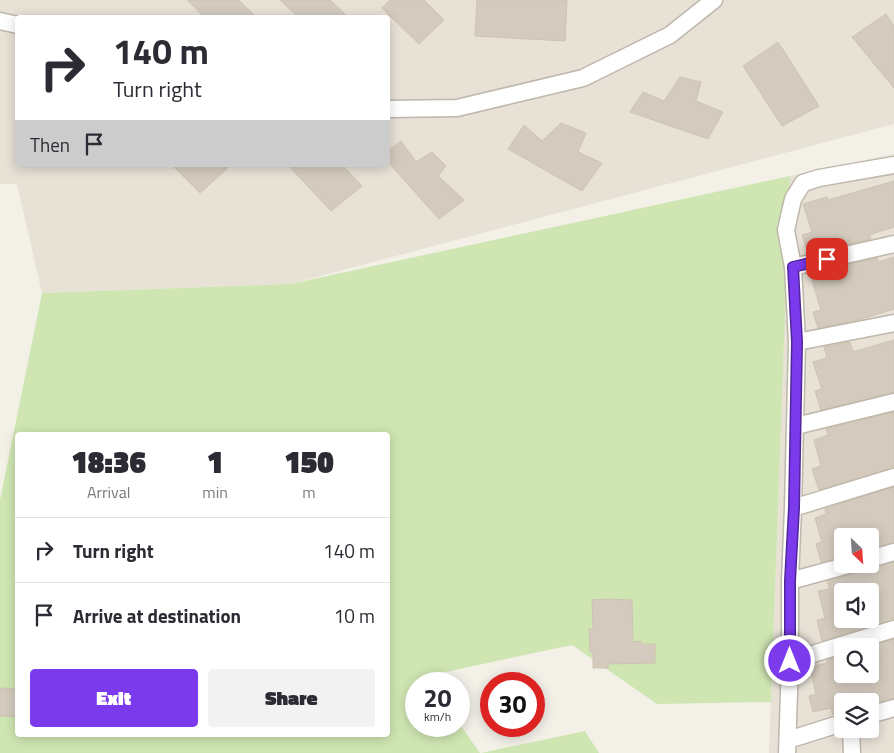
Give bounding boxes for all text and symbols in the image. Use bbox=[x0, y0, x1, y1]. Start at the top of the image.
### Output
text: 140 m bbox=[113, 24, 209, 78]
icon: right bbox=[30, 35, 95, 100]
text: Turn right bbox=[113, 72, 202, 106]
text: Then bbox=[30, 130, 70, 159]
icon: arrive bbox=[80, 130, 108, 158]
pin bbox=[806, 238, 848, 280]
icon: arrive bbox=[813, 245, 841, 273]
text: 18:36 bbox=[71, 439, 146, 485]
text: 1 bbox=[207, 439, 223, 485]
text: 150 bbox=[284, 439, 334, 485]
text: Arrival bbox=[87, 480, 130, 504]
text: min bbox=[202, 480, 228, 504]
text: m bbox=[302, 480, 316, 504]
north arrow bbox=[834, 528, 879, 572]
map controls bbox=[834, 528, 879, 738]
icon: right bbox=[30, 536, 58, 564]
text: Turn right bbox=[73, 536, 154, 565]
text: 140 m bbox=[323, 536, 375, 565]
button: sound bbox=[834, 583, 879, 628]
icon: arrive bbox=[30, 601, 58, 629]
text: Arrive at destination bbox=[73, 601, 241, 630]
text: 10 m bbox=[334, 601, 375, 630]
position arrow bbox=[763, 634, 815, 686]
button: search bbox=[834, 638, 879, 683]
button: Exit bbox=[30, 669, 198, 727]
button: Share bbox=[208, 669, 375, 727]
speed limit sign: 30 bbox=[480, 672, 545, 737]
text: 20 bbox=[423, 679, 452, 717]
button: layers bbox=[834, 693, 879, 738]
text: km/h bbox=[424, 707, 451, 726]

